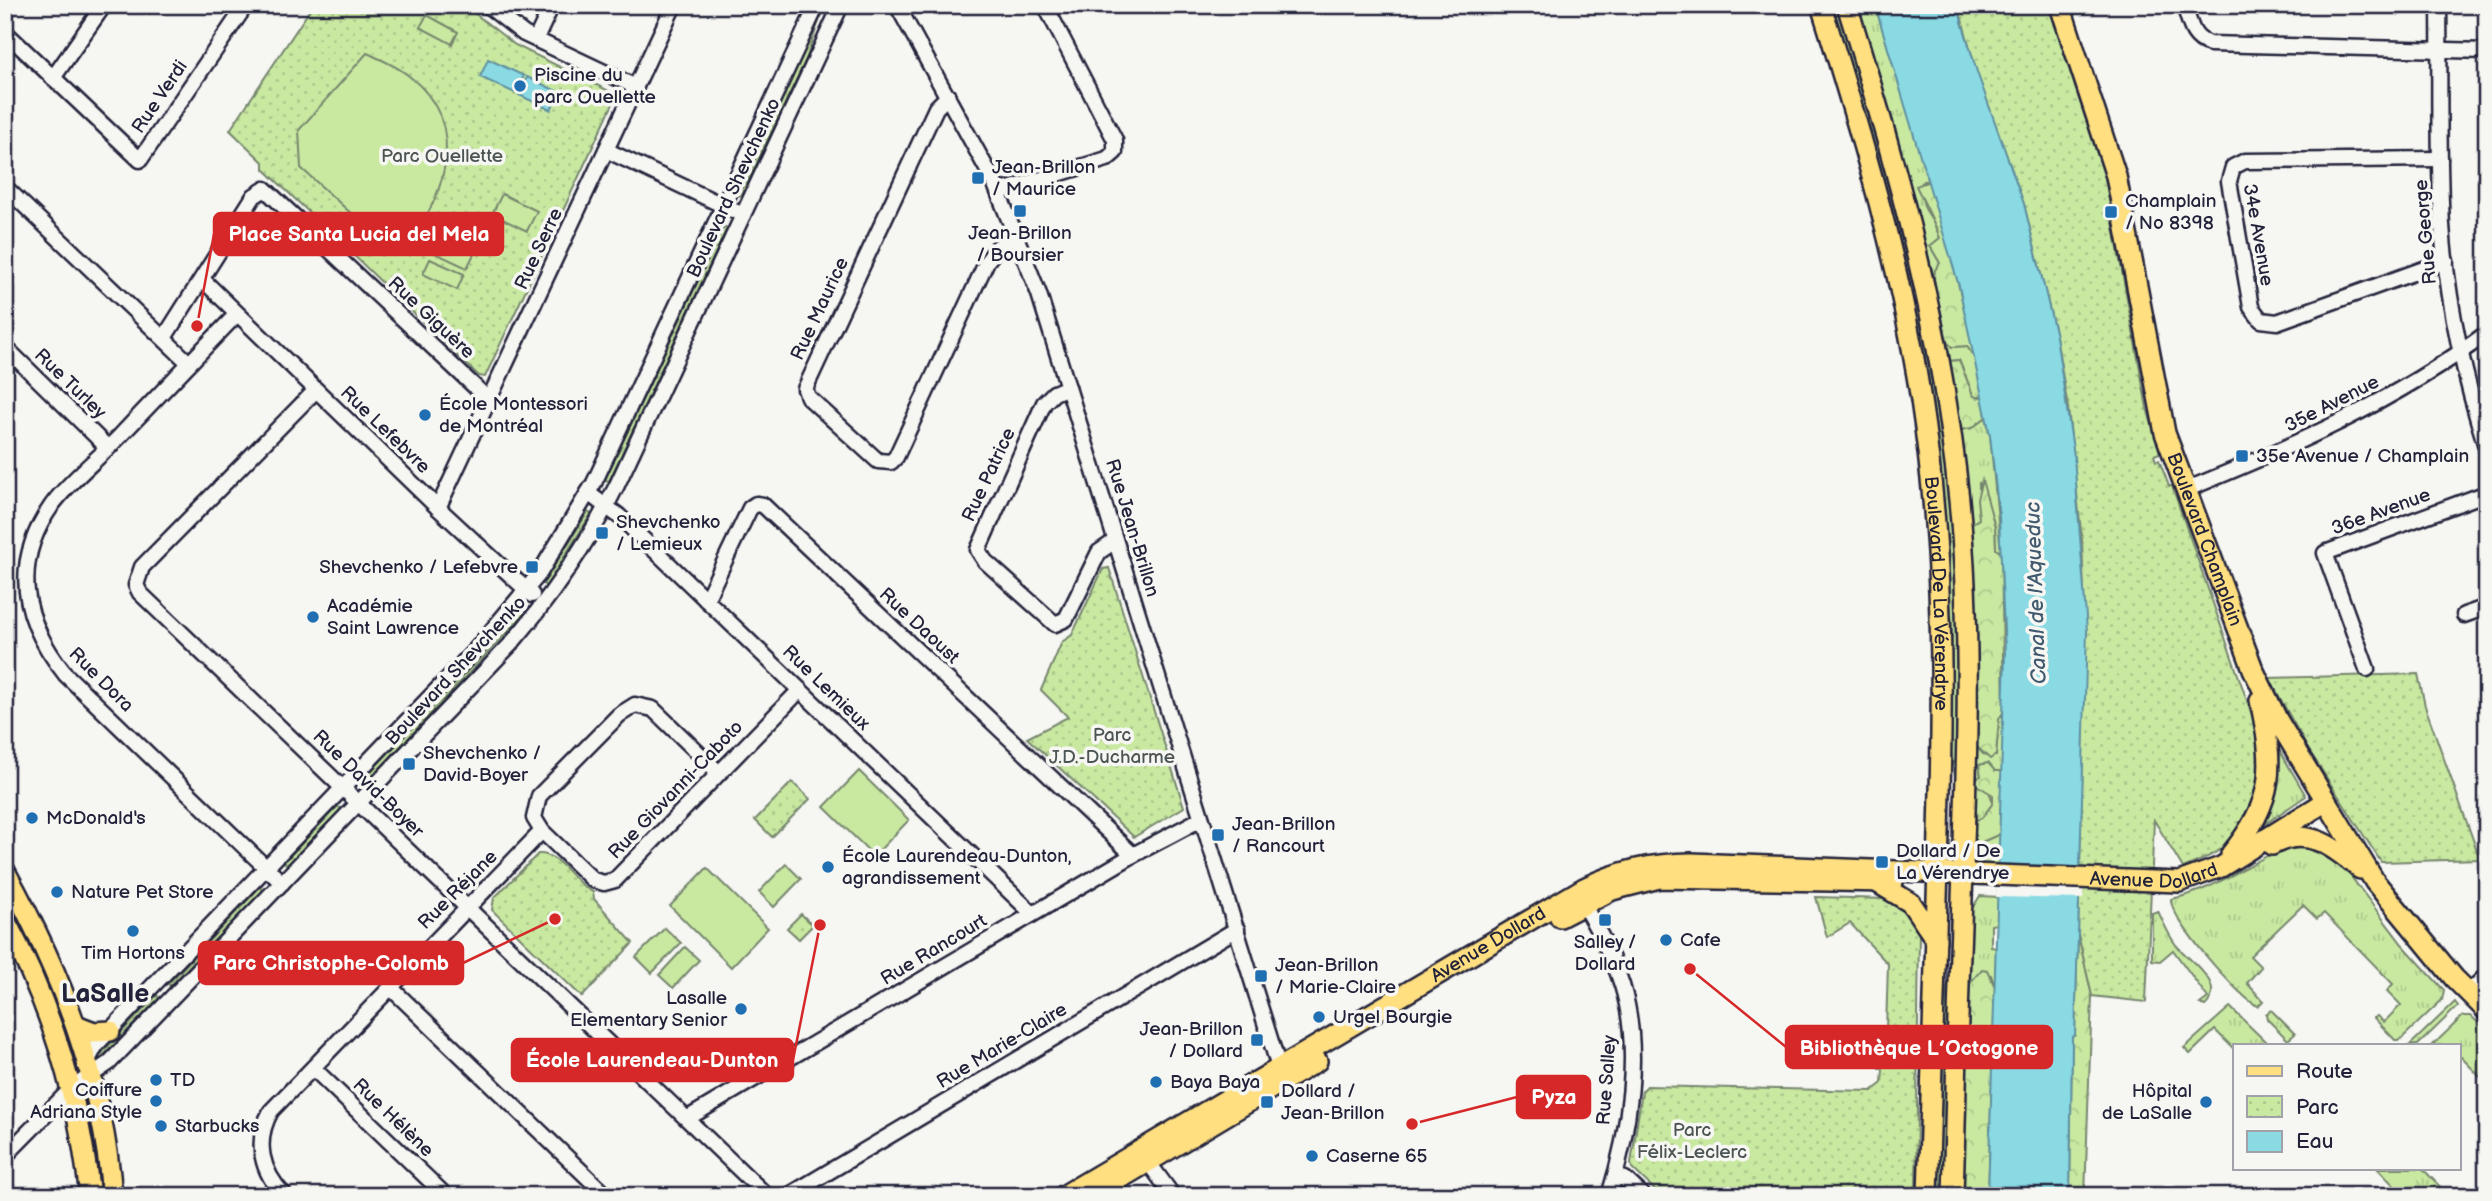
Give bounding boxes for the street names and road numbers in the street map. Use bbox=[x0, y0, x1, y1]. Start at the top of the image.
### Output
street label: Rue Verdi bbox=[127, 56, 193, 138]
street label: Boulevard Shevchenko bbox=[682, 94, 786, 282]
street label: Rue George bbox=[2410, 178, 2442, 286]
street label: 34e Avenue bbox=[2238, 182, 2278, 288]
street label: Rue Serre bbox=[510, 204, 568, 294]
street label: Rue Maurice bbox=[786, 254, 854, 364]
street label: Rue Giguère bbox=[383, 272, 479, 364]
street label: Rue Turley bbox=[29, 344, 111, 424]
street label: 35e Avenue bbox=[2281, 370, 2383, 438]
street label: Rue Lefebvre bbox=[335, 381, 435, 479]
street label: Rue Patrice bbox=[957, 424, 1021, 526]
street label: Boulevard Champlain bbox=[2162, 449, 2247, 629]
street label: Rue Jean-Brillon bbox=[1100, 456, 1164, 600]
street label: Boulevard De La Vérendrye bbox=[1919, 475, 1953, 711]
street label: 36e Avenue bbox=[2328, 483, 2434, 541]
street label: Rue Daoust bbox=[874, 583, 964, 669]
street label: Boulevard Shevchenko bbox=[381, 592, 531, 750]
street label: Rue Lemieux bbox=[777, 640, 875, 736]
street label: Rue Dora bbox=[64, 643, 138, 717]
street label: Rue Giovanni-Caboto bbox=[604, 716, 748, 864]
street label: Rue David-Boyer bbox=[308, 725, 429, 844]
street label: Rue Réjane bbox=[414, 846, 502, 934]
street label: Avenue Dollard bbox=[2089, 858, 2221, 894]
street label: Avenue Dollard bbox=[1427, 902, 1550, 988]
street label: Rue Rancourt bbox=[877, 909, 991, 991]
street label: Rue Marie-Claire bbox=[933, 998, 1071, 1094]
street label: Rue Salley bbox=[1592, 1034, 1622, 1126]
street label: Rue Hélène bbox=[348, 1074, 438, 1162]

